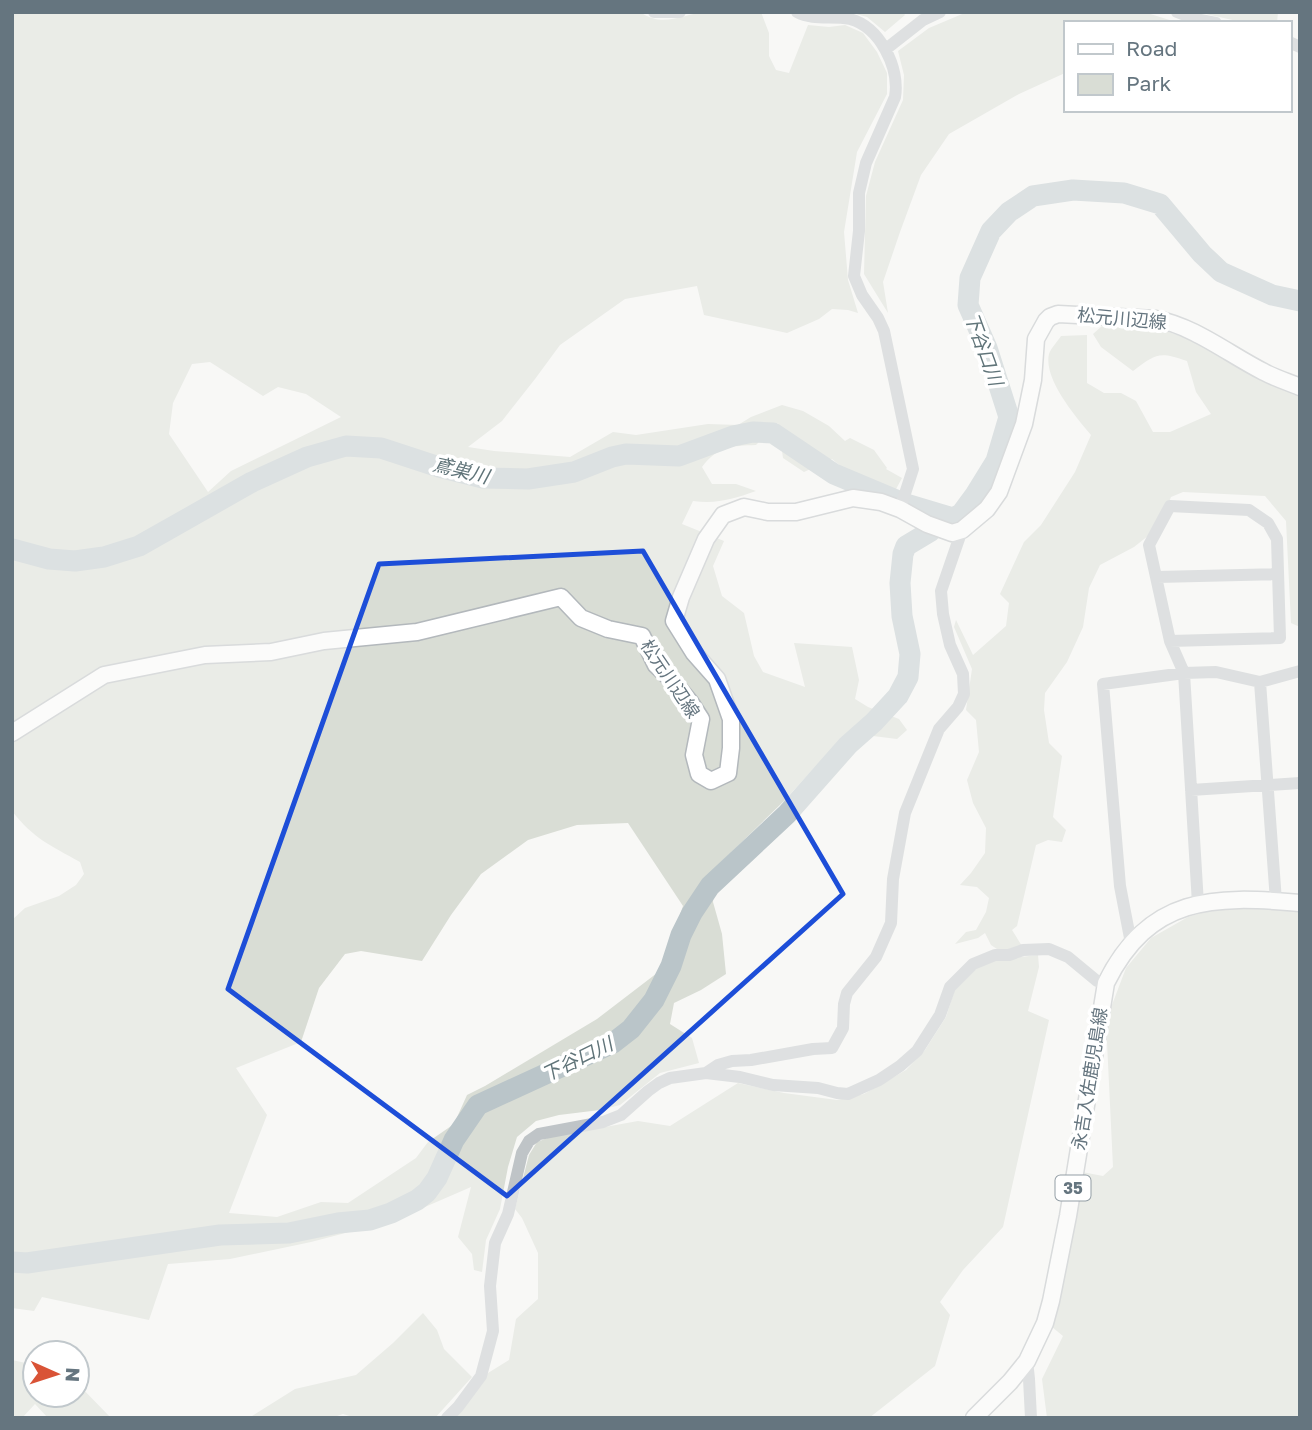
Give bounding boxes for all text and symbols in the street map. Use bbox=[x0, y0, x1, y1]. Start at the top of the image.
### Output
legend bbox=[1064, 21, 1291, 112]
text: Road bbox=[1126, 35, 1177, 61]
text: Park bbox=[1126, 70, 1172, 96]
street label: 松元川辺線 bbox=[1076, 303, 1168, 333]
water label: 下谷口川 bbox=[961, 309, 1009, 390]
water label: 鳶巣川 bbox=[431, 451, 493, 488]
street label: 松元川辺線 bbox=[637, 635, 705, 722]
street label: 永吉入佐鹿児島線 bbox=[1067, 1006, 1111, 1152]
water label: 下谷口川 bbox=[538, 1031, 618, 1086]
road number: 35 bbox=[1056, 1176, 1090, 1200]
north arrow bbox=[21, 1339, 91, 1409]
text: N bbox=[62, 1367, 85, 1383]

